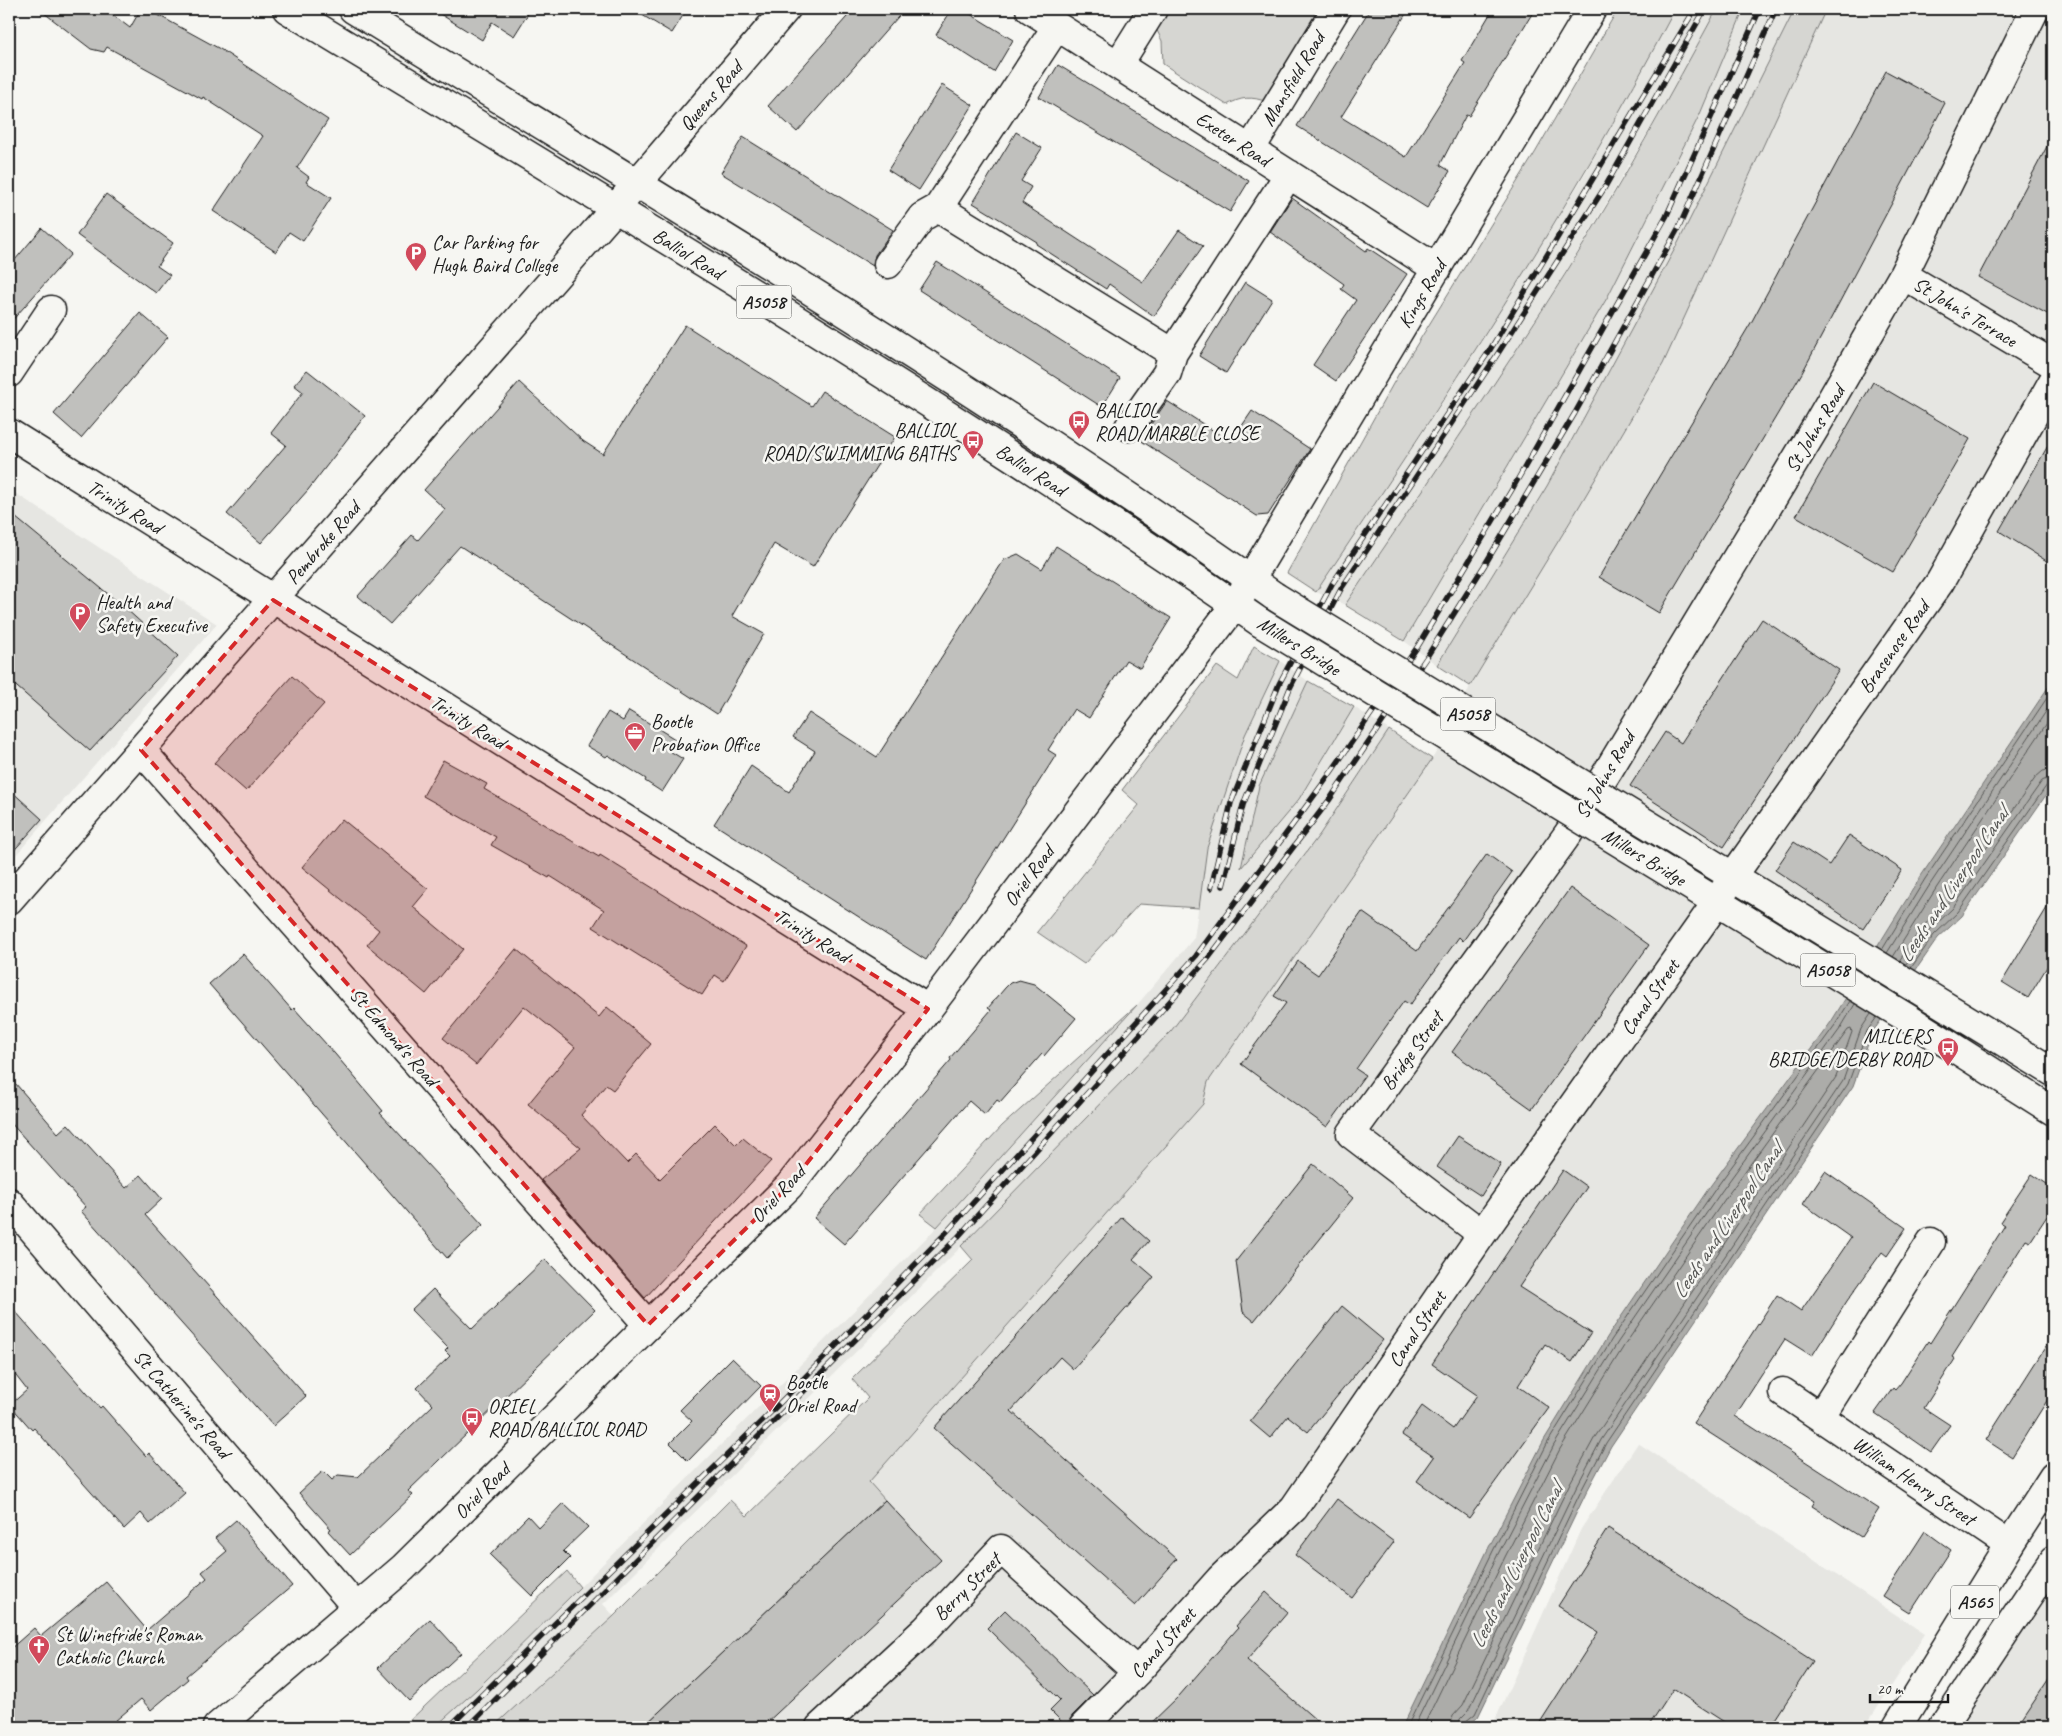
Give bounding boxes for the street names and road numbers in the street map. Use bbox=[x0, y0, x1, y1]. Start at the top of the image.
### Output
street label: Mansfield Road bbox=[1255, 25, 1332, 130]
street label: Queens Road bbox=[674, 54, 750, 136]
street label: Exeter Road bbox=[1191, 106, 1277, 174]
street label: Balliol Road bbox=[648, 223, 731, 287]
street label: Kings Road bbox=[1392, 253, 1454, 332]
street label: St John's Terrace bbox=[1909, 271, 2023, 354]
road number: A5058 bbox=[736, 286, 792, 318]
street label: St Johns Road bbox=[1779, 378, 1852, 477]
street label: Balliol Road bbox=[991, 438, 1073, 504]
street label: Trinity Road bbox=[83, 474, 170, 541]
street label: Pembroke Road bbox=[280, 494, 368, 590]
street label: Brasenose Road bbox=[1853, 593, 1937, 698]
street label: Millers Bridge bbox=[1253, 611, 1346, 682]
street label: Trinity Road bbox=[426, 689, 513, 756]
road number: A5058 bbox=[1440, 698, 1496, 731]
street label: St Johns Road bbox=[1569, 724, 1642, 823]
street label: Millers Bridge bbox=[1598, 822, 1692, 893]
street label: Oriel Road bbox=[998, 838, 1062, 911]
street label: Trinity Road bbox=[770, 903, 857, 970]
street label: Canal Street bbox=[1615, 952, 1686, 1040]
road number: A5058 bbox=[1800, 954, 1856, 986]
street label: St Edmond's Road bbox=[344, 983, 446, 1094]
street label: Bridge Street bbox=[1375, 1004, 1451, 1095]
street label: Oriel Road bbox=[745, 1158, 813, 1228]
street label: Canal Street bbox=[1382, 1284, 1453, 1372]
street label: St Catherine's Road bbox=[128, 1344, 238, 1466]
street label: William Henry Street bbox=[1848, 1431, 1983, 1533]
street label: Oriel Road bbox=[448, 1455, 518, 1525]
street label: Berry Street bbox=[928, 1545, 1009, 1626]
road number: A565 bbox=[1951, 1585, 1999, 1618]
street label: Canal Street bbox=[1125, 1601, 1203, 1684]

